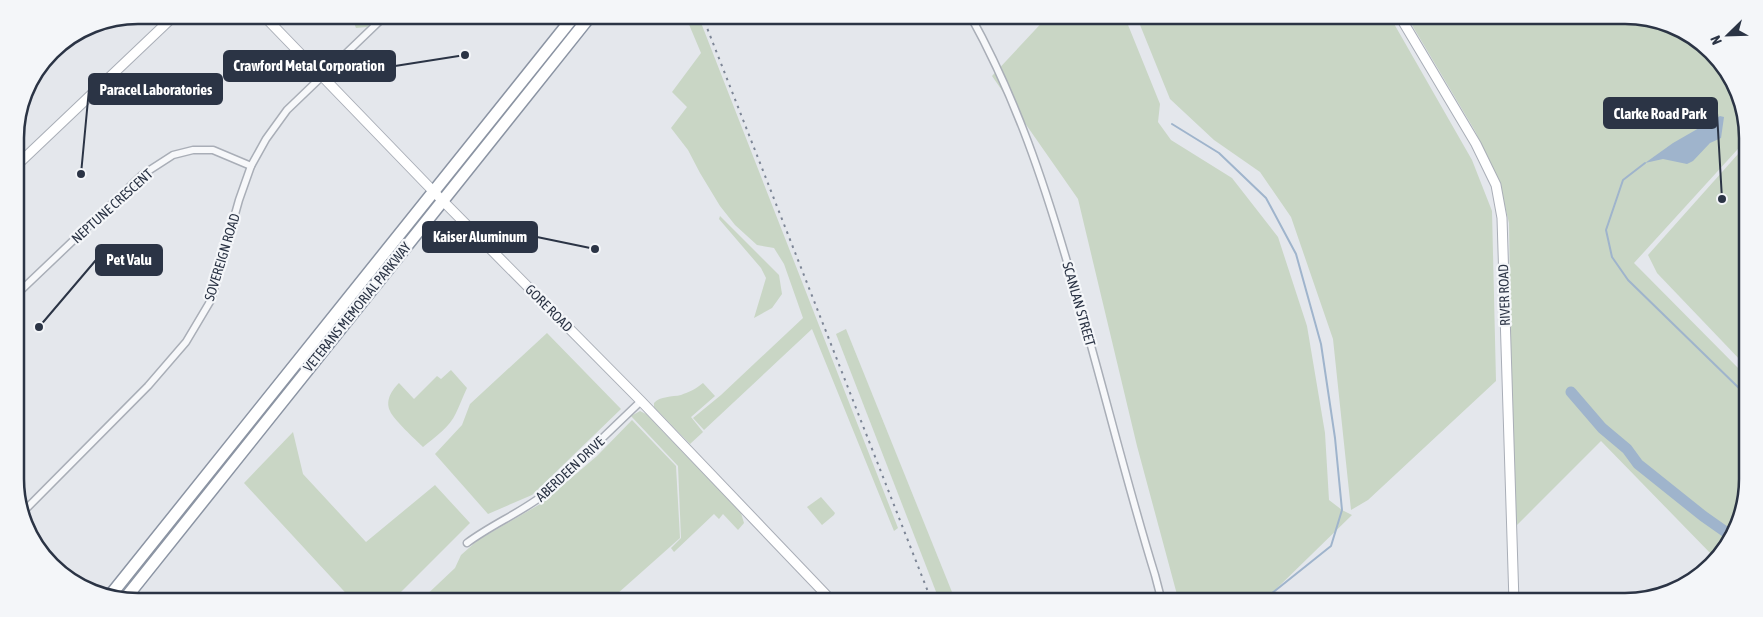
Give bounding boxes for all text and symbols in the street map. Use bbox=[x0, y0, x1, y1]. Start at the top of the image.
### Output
north arrow bbox=[1703, 10, 1753, 60]
text: N bbox=[1707, 33, 1725, 47]
callout: Crawford Metal Corporation bbox=[224, 51, 395, 81]
text: Crawford Metal Corporation bbox=[233, 57, 385, 74]
callout: Paracel Laboratories bbox=[89, 74, 222, 104]
text: Paracel Laboratories bbox=[100, 81, 213, 98]
callout: Clarke Road Park bbox=[1604, 98, 1717, 128]
text: Clarke Road Park bbox=[1613, 105, 1707, 122]
street label: NEPTUNE CRESCENT bbox=[68, 165, 156, 247]
street label: SOVEREIGN ROAD bbox=[201, 211, 243, 303]
callout: Kaiser Aluminum bbox=[423, 222, 537, 252]
text: Kaiser Aluminum bbox=[433, 228, 527, 245]
street label: VETERANS MEMORIAL PARKWAY bbox=[300, 239, 415, 375]
callout: Pet Valu bbox=[96, 245, 162, 275]
text: Pet Valu bbox=[106, 251, 152, 268]
street label: SCANLAN STREET bbox=[1059, 260, 1099, 348]
street label: RIVER ROAD bbox=[1495, 264, 1513, 326]
street label: GORE ROAD bbox=[522, 281, 576, 335]
street label: ABERDEEN DRIVE bbox=[532, 433, 608, 505]

